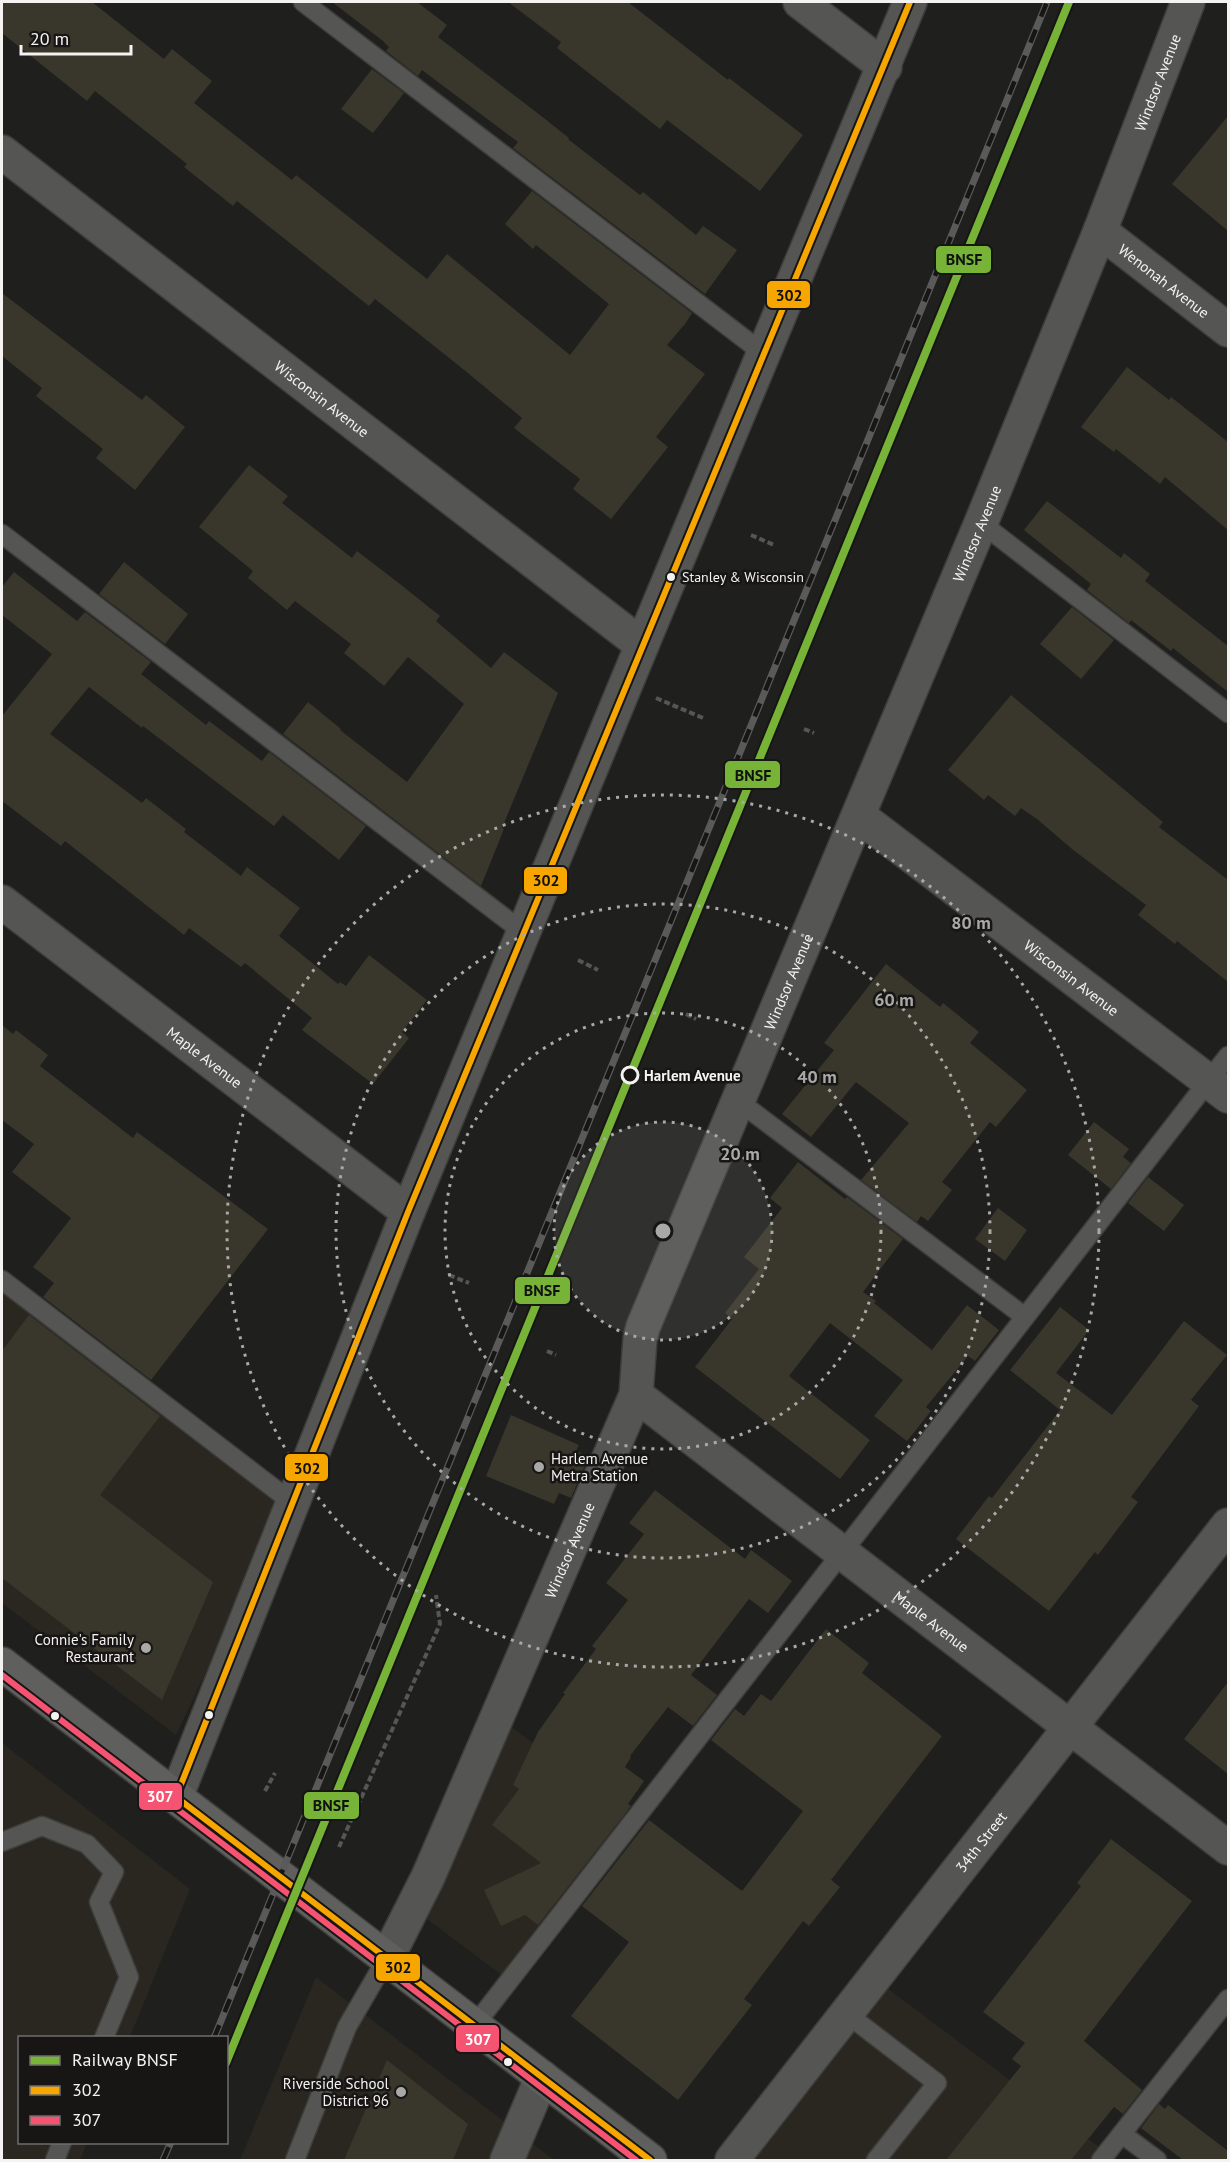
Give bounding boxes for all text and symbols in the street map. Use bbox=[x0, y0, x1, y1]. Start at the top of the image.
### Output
scale bar bbox=[21, 18, 130, 56]
text: 20 m bbox=[30, 27, 69, 50]
street label: Windsor Avenue bbox=[1130, 31, 1184, 134]
street label: Wenonah Avenue bbox=[1115, 239, 1213, 322]
line badge: BNSF bbox=[935, 245, 992, 274]
text: BNSF bbox=[946, 249, 982, 269]
line badge: 302 bbox=[766, 280, 811, 309]
text: 302 bbox=[775, 285, 803, 305]
street label: Wisconsin Avenue bbox=[271, 356, 373, 441]
street label: Windsor Avenue bbox=[948, 482, 1005, 585]
place label: Stanley & Wisconsin bbox=[682, 568, 804, 586]
marker: Stanley & Wisconsin bbox=[665, 571, 677, 583]
line badge: BNSF bbox=[724, 760, 781, 789]
text: BNSF bbox=[735, 765, 771, 785]
line badge: 302 bbox=[523, 866, 568, 895]
text: 302 bbox=[532, 870, 560, 890]
text: 80 m bbox=[951, 911, 991, 934]
street label: Windsor Avenue bbox=[760, 931, 817, 1033]
street label: Wisconsin Avenue bbox=[1020, 935, 1123, 1020]
text: 60 m bbox=[874, 988, 914, 1011]
street label: Maple Avenue bbox=[163, 1022, 246, 1092]
text: 40 m bbox=[797, 1065, 837, 1088]
marker: Harlem Avenue bbox=[621, 1066, 639, 1084]
place label: Harlem Avenue bbox=[644, 1066, 741, 1085]
text: 20 m bbox=[720, 1142, 760, 1165]
centre of rings bbox=[653, 1221, 673, 1241]
line badge: BNSF bbox=[514, 1276, 571, 1305]
text: BNSF bbox=[524, 1280, 560, 1300]
place label: Harlem Avenue Metra Station bbox=[551, 1449, 648, 1485]
line badge: 302 bbox=[284, 1453, 329, 1482]
text: 302 bbox=[293, 1458, 321, 1478]
marker: Harlem Avenue Metra Station bbox=[532, 1460, 546, 1474]
street label: Windsor Avenue bbox=[540, 1499, 598, 1601]
street label: Maple Avenue bbox=[890, 1586, 973, 1656]
place label: Connie's Family Restaurant bbox=[35, 1630, 134, 1666]
marker: Connie's Family Restaurant bbox=[139, 1641, 153, 1655]
unlabelled marker bbox=[203, 1709, 215, 1721]
unlabelled marker bbox=[49, 1710, 61, 1722]
line badge: 307 bbox=[138, 1782, 183, 1811]
text: 307 bbox=[146, 1786, 174, 1806]
line badge: BNSF bbox=[303, 1791, 360, 1820]
text: BNSF bbox=[313, 1795, 349, 1815]
street label: 34th Street bbox=[951, 1807, 1010, 1876]
line badge: 302 bbox=[375, 1953, 421, 1982]
text: 302 bbox=[384, 1957, 412, 1977]
line badge: 307 bbox=[455, 2024, 500, 2053]
text: 307 bbox=[464, 2029, 492, 2049]
legend bbox=[18, 2036, 228, 2144]
text: Railway BNSF bbox=[72, 2048, 178, 2071]
unlabelled marker bbox=[502, 2056, 514, 2068]
place label: Riverside School District 96 bbox=[283, 2074, 390, 2110]
text: 302 bbox=[72, 2078, 101, 2101]
marker: Riverside School District 96 bbox=[394, 2085, 408, 2099]
text: 307 bbox=[72, 2108, 101, 2131]

